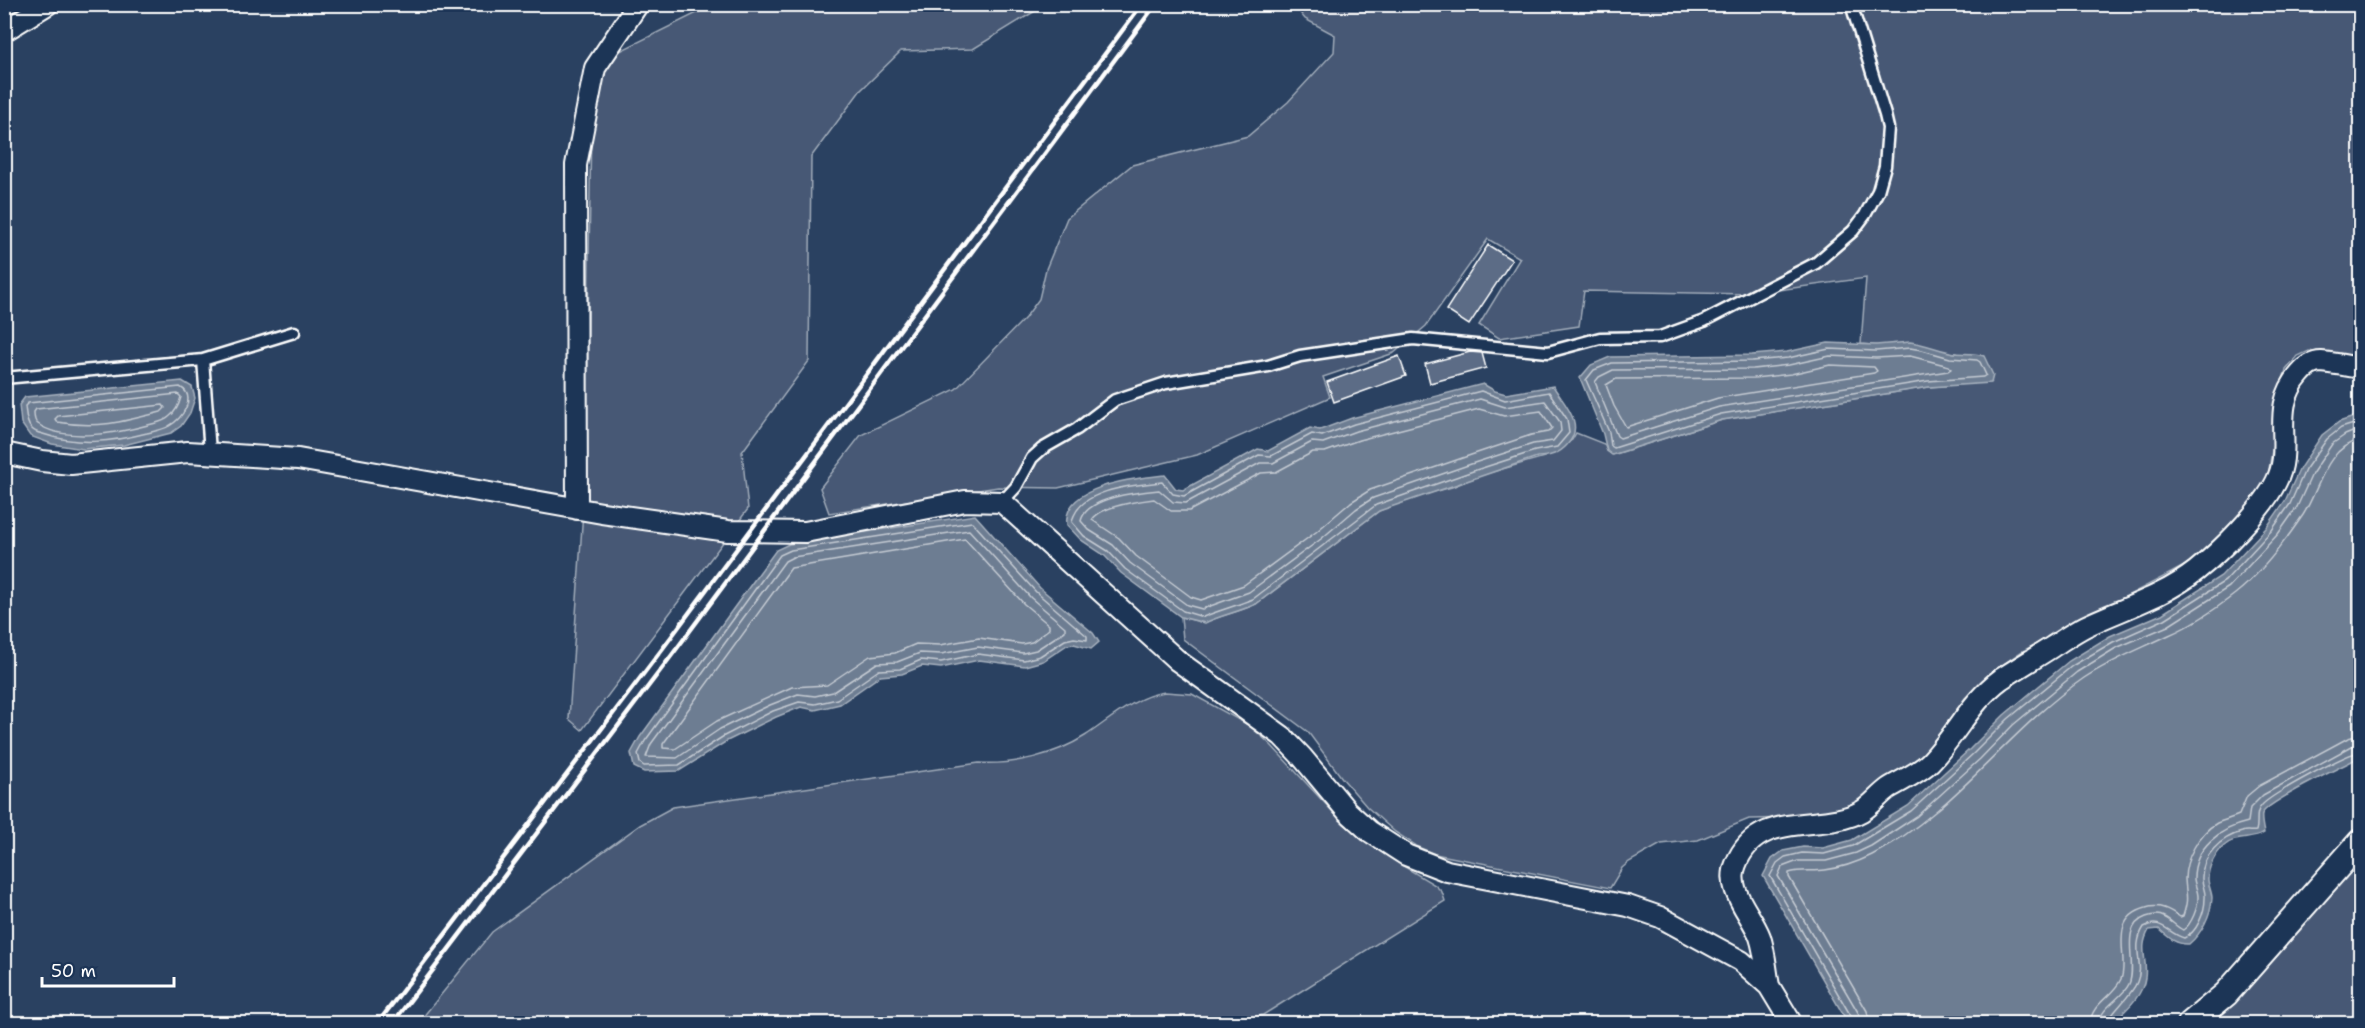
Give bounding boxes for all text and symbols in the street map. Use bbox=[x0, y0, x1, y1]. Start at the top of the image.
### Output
scale bar bbox=[42, 950, 174, 988]
text: 50 m bbox=[51, 959, 96, 983]

